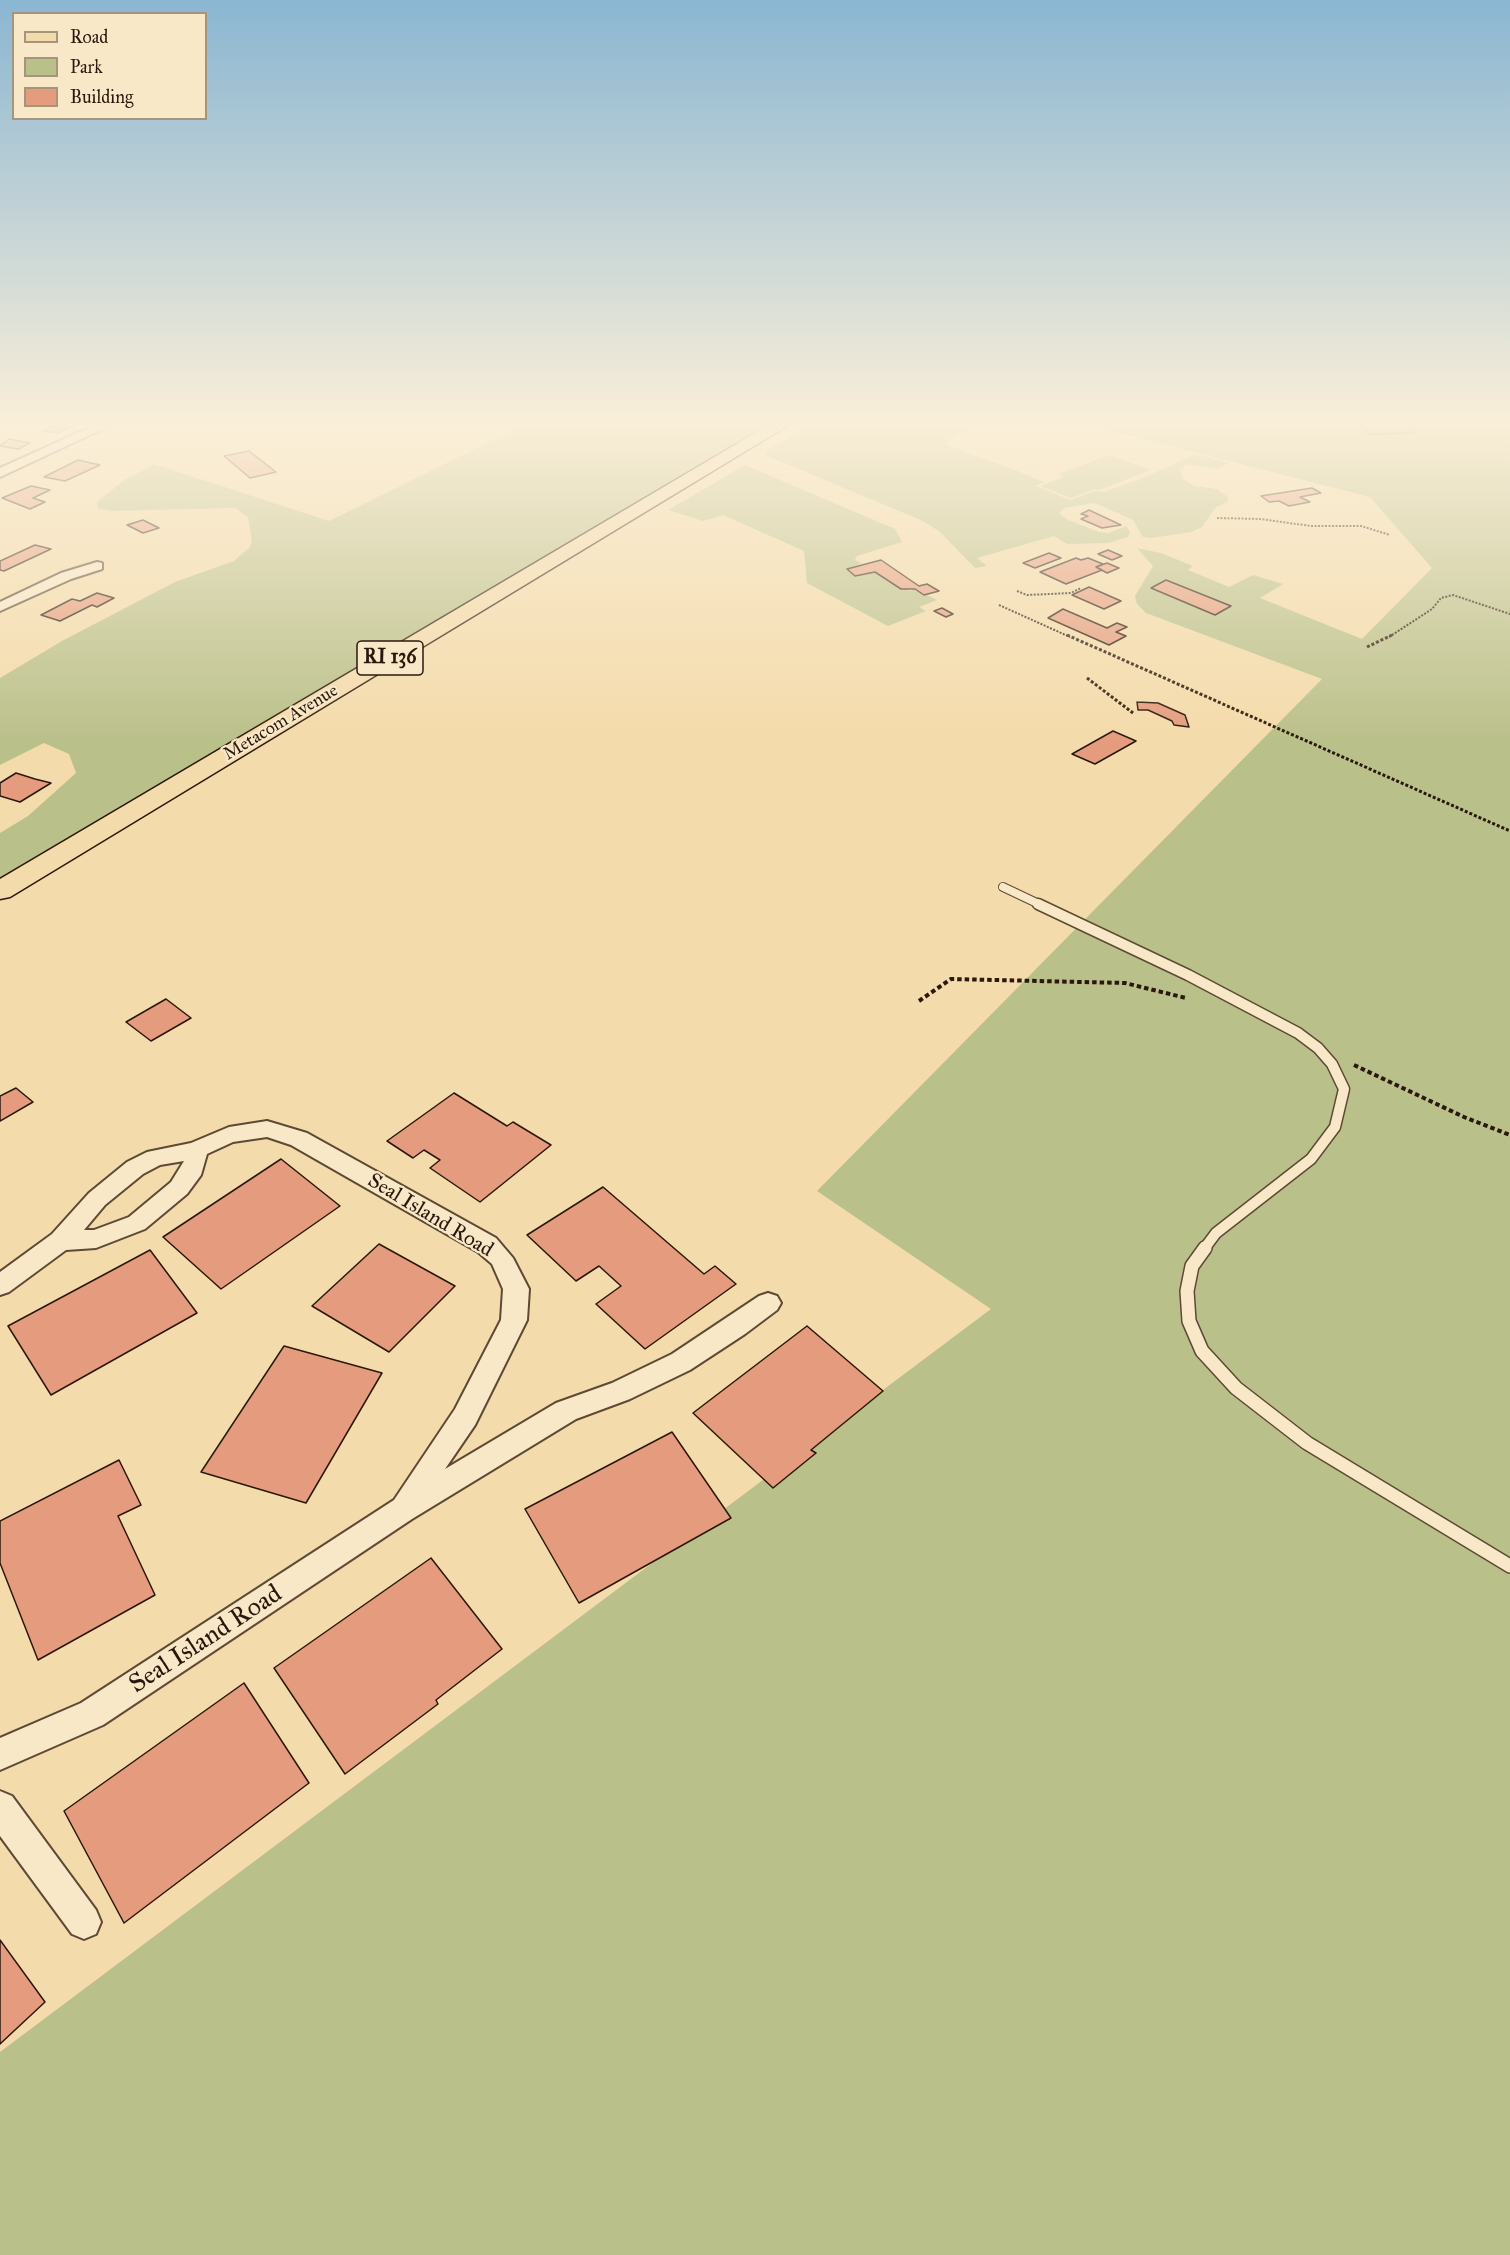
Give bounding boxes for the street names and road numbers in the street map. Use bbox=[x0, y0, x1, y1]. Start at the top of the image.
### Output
road number: RI 136 bbox=[357, 641, 423, 675]
street label: Metacom Avenue bbox=[220, 680, 342, 766]
street label: Seal Island Road bbox=[363, 1169, 497, 1263]
street label: Seal Island Road bbox=[124, 1579, 288, 1701]

